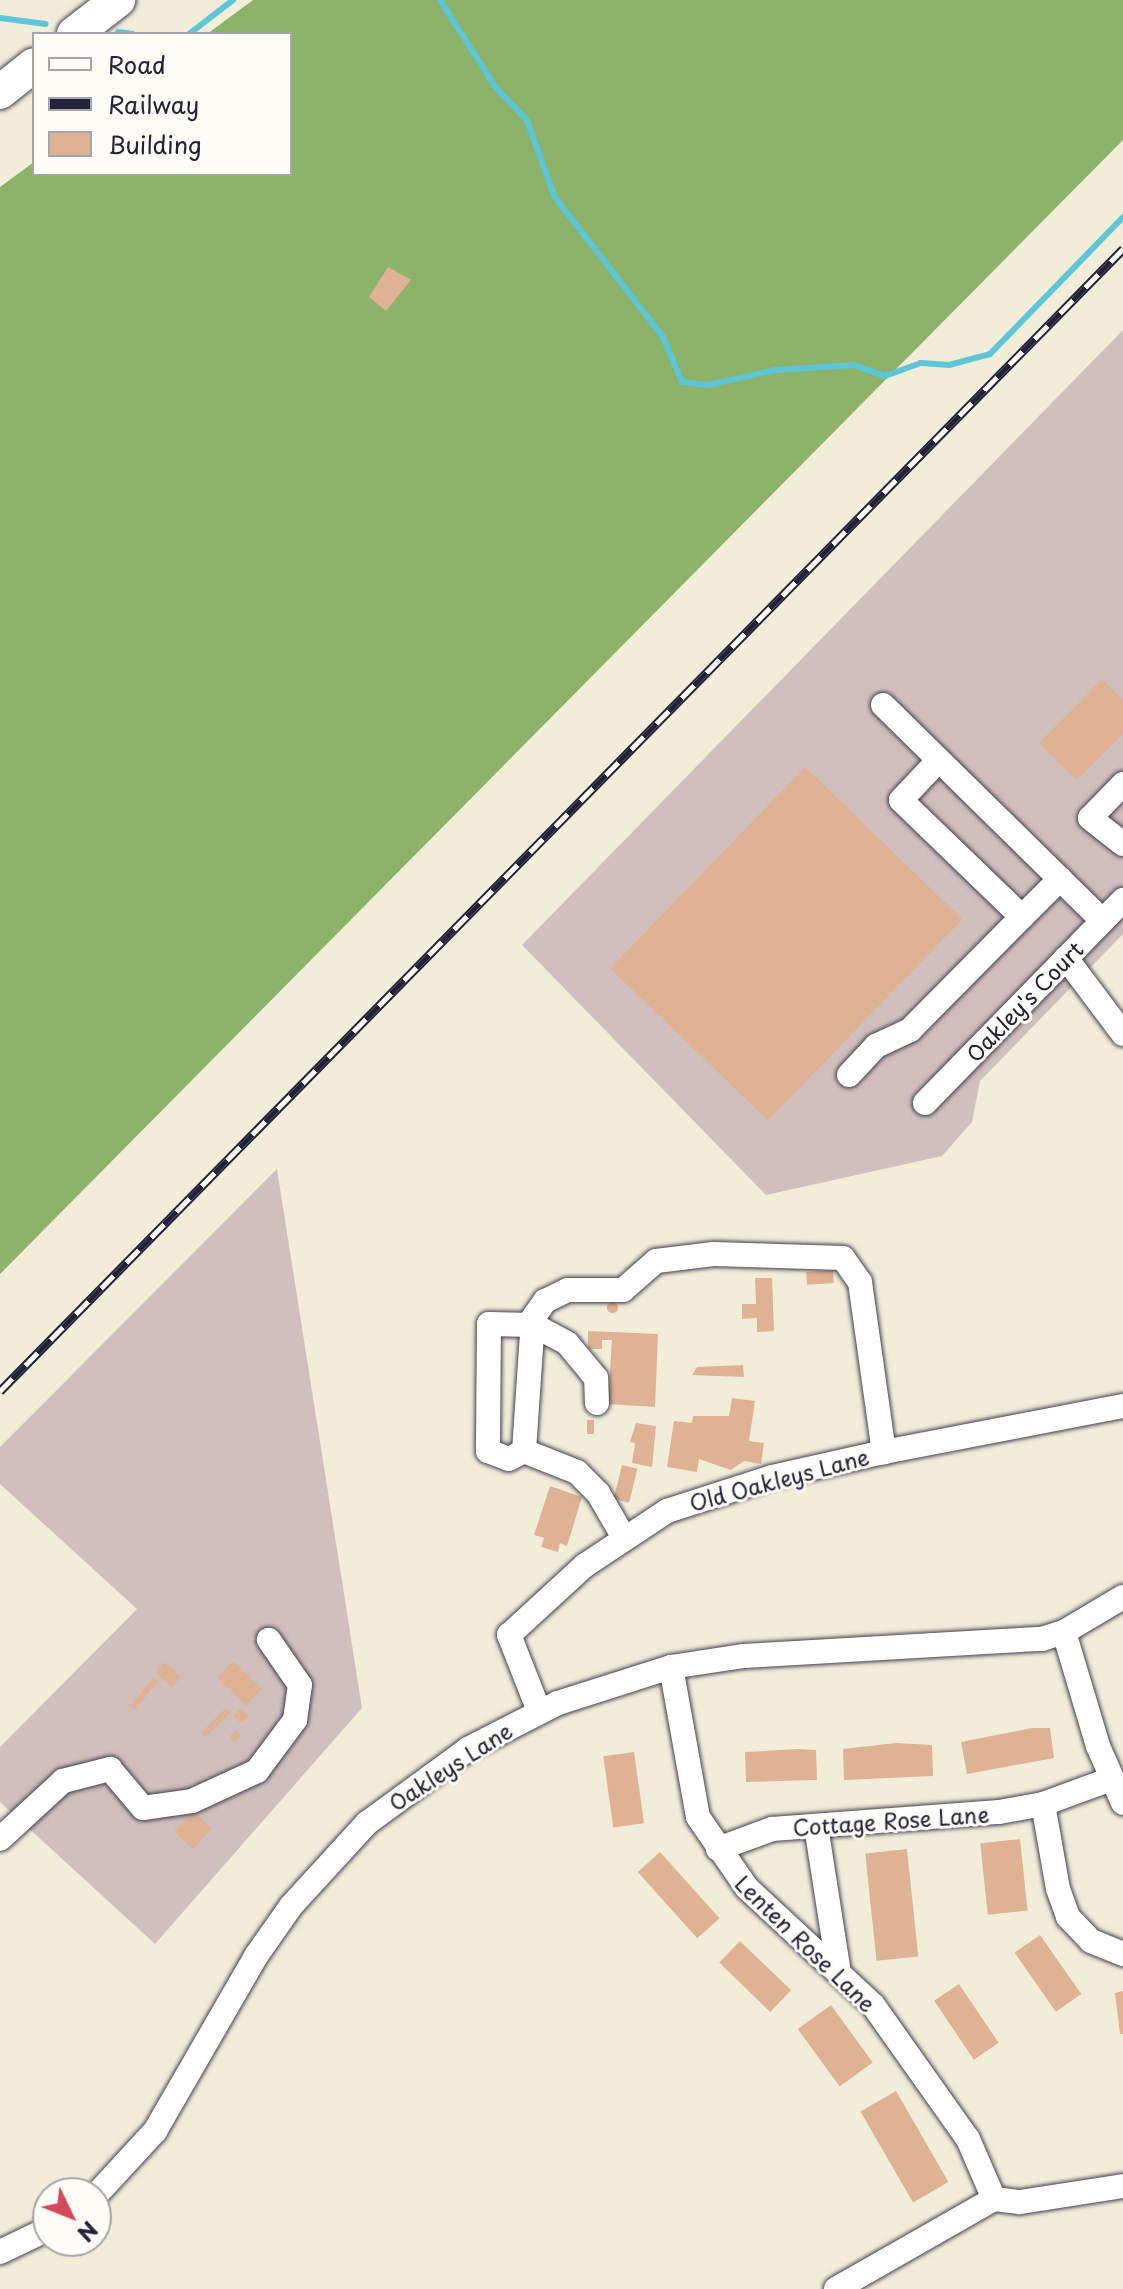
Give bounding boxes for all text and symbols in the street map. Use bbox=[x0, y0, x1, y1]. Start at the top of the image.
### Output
legend bbox=[32, 32, 292, 176]
text: Road bbox=[108, 46, 166, 82]
text: Railway bbox=[108, 86, 199, 122]
text: Building bbox=[108, 126, 202, 162]
street label: Oakley's Court bbox=[960, 935, 1088, 1067]
street label: Old Oakleys Lane bbox=[685, 1442, 873, 1516]
street label: Oakleys Lane bbox=[383, 1716, 517, 1816]
street label: Cottage Rose Lane bbox=[792, 1800, 990, 1840]
street label: Lenten Rose Lane bbox=[731, 1869, 881, 2017]
north arrow bbox=[32, 2177, 112, 2257]
text: N bbox=[70, 2215, 106, 2250]

